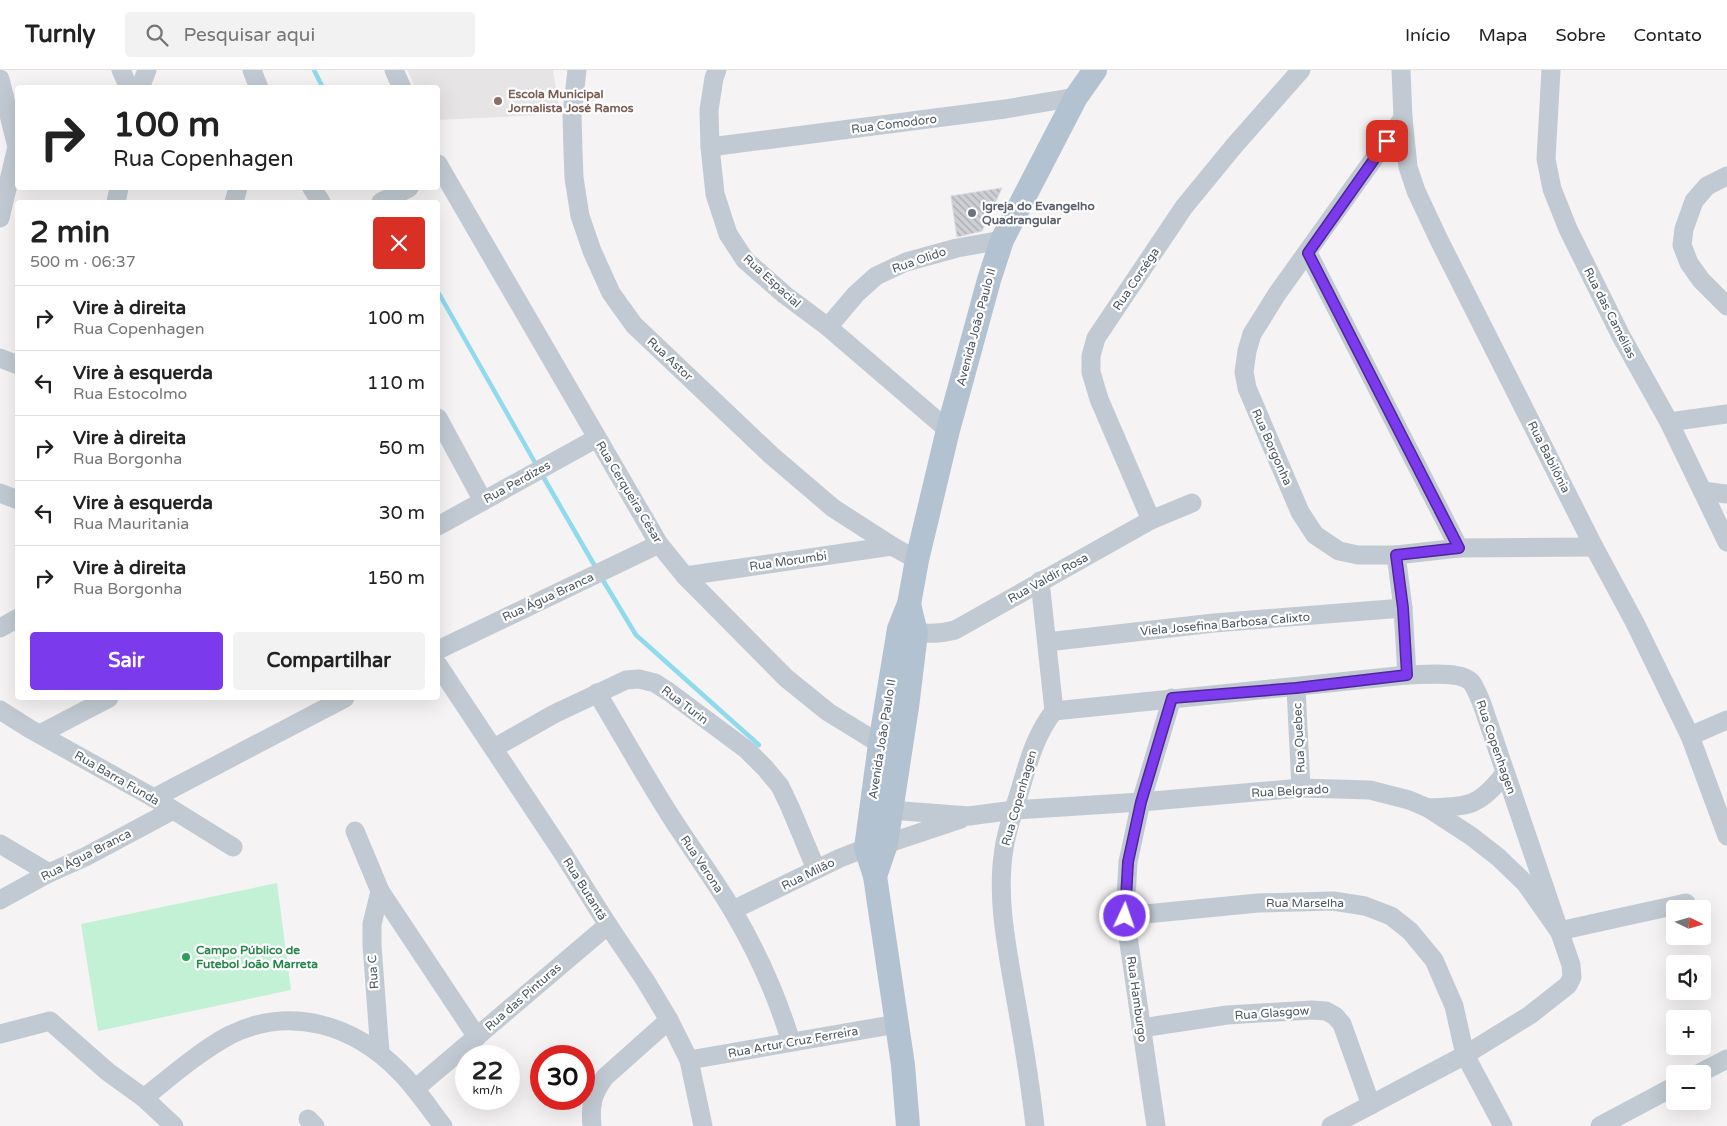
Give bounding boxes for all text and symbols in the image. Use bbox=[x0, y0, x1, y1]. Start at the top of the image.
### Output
search box bbox=[125, 12, 475, 57]
text: Turnly bbox=[25, 20, 95, 49]
icon: search bbox=[143, 21, 171, 49]
text: Pesquisar aqui bbox=[183, 24, 315, 46]
text: Início bbox=[1405, 24, 1450, 46]
text: Mapa bbox=[1478, 24, 1527, 46]
text: Sobre bbox=[1555, 24, 1606, 46]
text: Contato bbox=[1634, 24, 1702, 46]
place label: Escola Municipal Jornalista José Ramos bbox=[507, 87, 634, 115]
marker: Escola Municipal Jornalista José Ramos bbox=[492, 95, 504, 107]
text: 100 m bbox=[113, 104, 220, 146]
icon: right bbox=[30, 105, 95, 170]
street label: Rua Comodoro bbox=[850, 112, 938, 136]
pin bbox=[1366, 120, 1408, 162]
icon: arrive bbox=[1373, 127, 1401, 155]
text: Rua Copenhagen bbox=[113, 146, 294, 172]
place label: Igreja do Evangelho Quadrangular bbox=[982, 199, 1095, 228]
marker: Igreja do Evangelho Quadrangular bbox=[966, 207, 978, 219]
text: 2 min bbox=[30, 214, 110, 251]
button: close bbox=[373, 217, 425, 269]
street label: Rua Olido bbox=[890, 244, 948, 276]
street label: Rua Corséga bbox=[1110, 245, 1162, 313]
text: 500 m · 06:37 bbox=[30, 252, 136, 272]
street label: Rua Espacial bbox=[740, 252, 804, 310]
street label: Rua das Camélias bbox=[1581, 265, 1639, 361]
street label: Avenida João Paulo II bbox=[954, 267, 998, 387]
text: Vire à direita bbox=[73, 297, 186, 319]
icon: right bbox=[30, 304, 58, 332]
text: 100 m bbox=[367, 307, 425, 329]
text: Rua Copenhagen bbox=[73, 319, 204, 339]
street label: Rua Astor bbox=[644, 335, 696, 384]
text: Vire à esquerda bbox=[73, 362, 213, 384]
icon: left bbox=[30, 369, 58, 397]
text: 110 m bbox=[367, 372, 425, 394]
text: Rua Estocolmo bbox=[73, 384, 187, 404]
street label: Rua Borgonha bbox=[1249, 407, 1295, 487]
street label: Rua Babilônia bbox=[1525, 419, 1573, 495]
text: Vire à direita bbox=[73, 427, 186, 449]
icon: right bbox=[30, 434, 58, 462]
text: 50 m bbox=[379, 437, 425, 459]
street label: Rua Cerqueira César bbox=[593, 439, 665, 546]
text: Rua Borgonha bbox=[73, 449, 182, 469]
street label: Rua Perdizes bbox=[481, 458, 553, 506]
text: Vire à esquerda bbox=[73, 492, 213, 514]
icon: left bbox=[30, 499, 58, 527]
text: 30 m bbox=[379, 502, 425, 524]
text: Rua Mauritania bbox=[73, 514, 189, 534]
street label: Rua Morumbi bbox=[748, 549, 828, 573]
street label: Rua Valdir Rosa bbox=[1005, 550, 1091, 606]
text: Vire à direita bbox=[73, 557, 186, 579]
icon: right bbox=[30, 564, 58, 592]
text: 150 m bbox=[367, 567, 425, 589]
street label: Rua Água Branca bbox=[500, 570, 596, 624]
text: Rua Borgonha bbox=[73, 579, 182, 599]
street label: Viela Josefina Barbosa Calixto bbox=[1139, 610, 1311, 638]
button: Sair bbox=[30, 632, 223, 690]
button: Compartilhar bbox=[233, 632, 425, 690]
street label: Avenida João Paulo II bbox=[866, 678, 898, 800]
street label: Rua Turin bbox=[659, 683, 711, 727]
street label: Rua Copenhagen bbox=[1473, 698, 1519, 796]
street label: Rua Quebec bbox=[1290, 703, 1308, 773]
street label: Rua Barra Funda bbox=[72, 748, 162, 808]
street label: Rua Copenhagen bbox=[999, 749, 1039, 847]
street label: Rua Belgrado bbox=[1251, 782, 1329, 800]
street label: Rua Água Branca bbox=[39, 826, 133, 884]
street label: Rua Verona bbox=[678, 833, 726, 895]
street label: Rua Butantã bbox=[560, 855, 610, 923]
street label: Rua Milão bbox=[779, 855, 837, 893]
position arrow bbox=[1098, 889, 1150, 941]
street label: Rua Marselha bbox=[1266, 896, 1344, 910]
north arrow bbox=[1666, 900, 1711, 945]
map controls bbox=[1666, 900, 1711, 1110]
place label: Campo Público de Futebol João Marreta bbox=[196, 943, 318, 971]
marker: Campo Público de Futebol João Marreta bbox=[180, 951, 192, 963]
street label: Rua C bbox=[365, 955, 381, 989]
street label: Rua Hamburgo bbox=[1124, 955, 1150, 1043]
button: sound bbox=[1666, 955, 1711, 1000]
street label: Rua das Pinturas bbox=[482, 960, 564, 1034]
street label: Rua Glasgow bbox=[1234, 1003, 1310, 1023]
button: + bbox=[1666, 1010, 1711, 1055]
street label: Rua Artur Cruz Ferreira bbox=[727, 1024, 859, 1060]
speed limit sign: 30 bbox=[530, 1045, 595, 1110]
text: 22 bbox=[472, 1056, 503, 1086]
button: − bbox=[1666, 1065, 1711, 1110]
text: km/h bbox=[472, 1083, 503, 1097]

